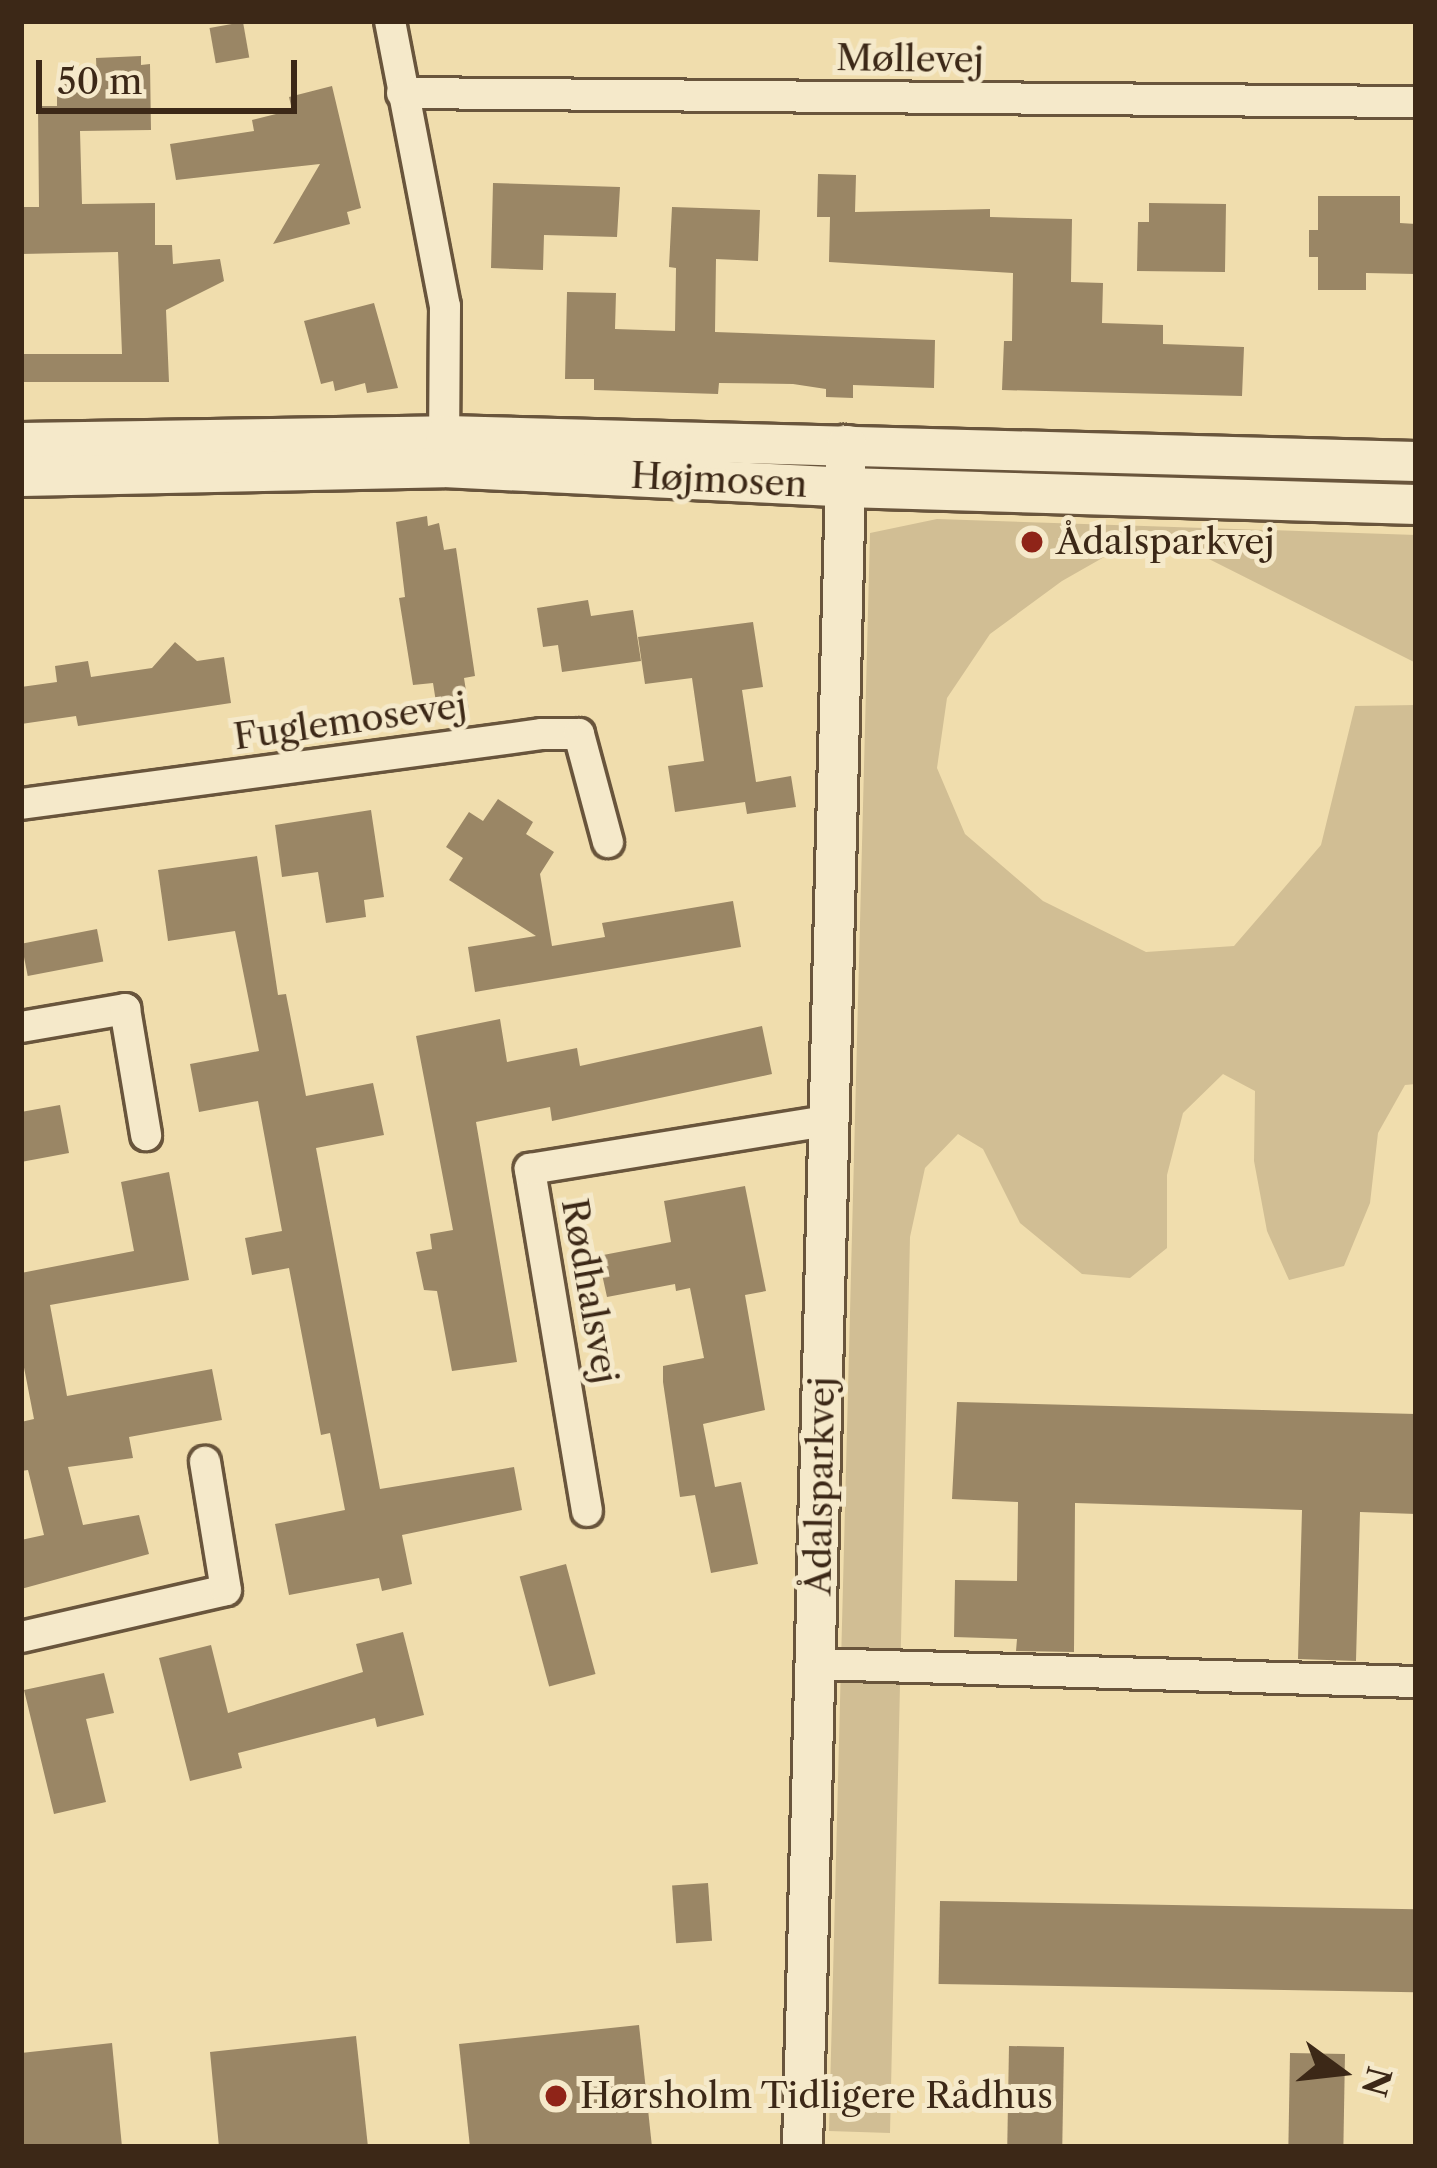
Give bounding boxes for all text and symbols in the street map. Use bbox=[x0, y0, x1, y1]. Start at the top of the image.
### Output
scale bar bbox=[42, 36, 303, 110]
street label: Møllevej bbox=[836, 36, 984, 82]
text: 50 m bbox=[57, 59, 142, 103]
street label: Højmosen bbox=[630, 454, 808, 506]
place label: Ådalsparkvej bbox=[1056, 520, 1275, 564]
marker: Ådalsparkvej bbox=[1019, 529, 1045, 555]
street label: Fuglemosevej bbox=[231, 683, 469, 759]
street label: Rødhalsvej bbox=[552, 1195, 628, 1387]
street label: Ådalsparkvej bbox=[796, 1376, 844, 1596]
north arrow bbox=[1281, 2012, 1401, 2132]
text: N bbox=[1353, 2062, 1400, 2101]
place label: Hørsholm Tidligere Rådhus bbox=[580, 2074, 1054, 2118]
marker: Hørsholm Tidligere Rådhus bbox=[543, 2083, 569, 2109]

